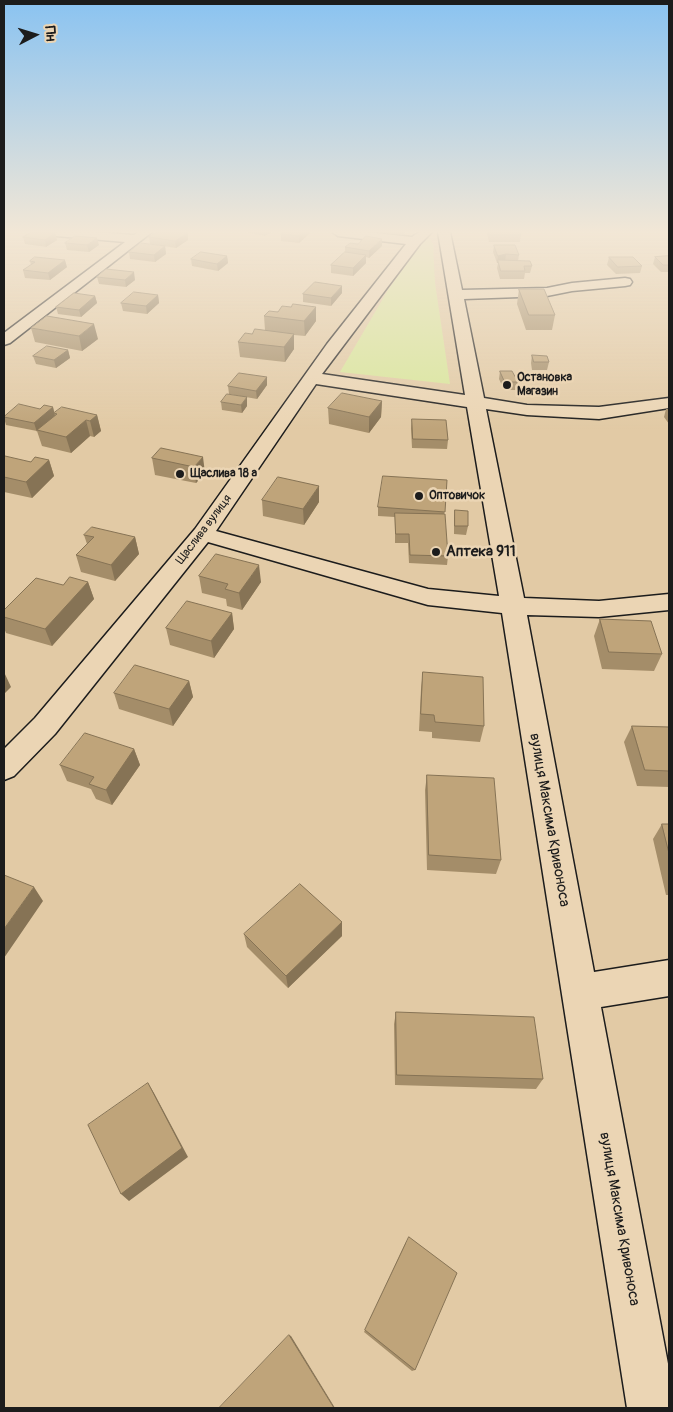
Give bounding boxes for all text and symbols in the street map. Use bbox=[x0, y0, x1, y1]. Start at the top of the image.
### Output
north arrow bbox=[10, 10, 60, 60]
text: Пн bbox=[41, 25, 60, 42]
place label: Остановка Магазин bbox=[517, 371, 572, 399]
marker: Остановка Магазин bbox=[501, 379, 513, 391]
place label: Щаслива 18 а bbox=[190, 467, 257, 481]
marker: Щаслива 18 а bbox=[174, 468, 186, 480]
place label: Оптовичок bbox=[429, 489, 485, 503]
marker: Оптовичок bbox=[413, 490, 425, 502]
street label: Щаслива вулиця bbox=[173, 492, 235, 568]
place label: Аптека 911 bbox=[446, 543, 516, 561]
marker: Аптека 911 bbox=[430, 546, 442, 558]
street label: вулиця Максима Кривоноса bbox=[525, 732, 573, 908]
street label: вулиця Максима Кривоноса bbox=[595, 1131, 643, 1307]

